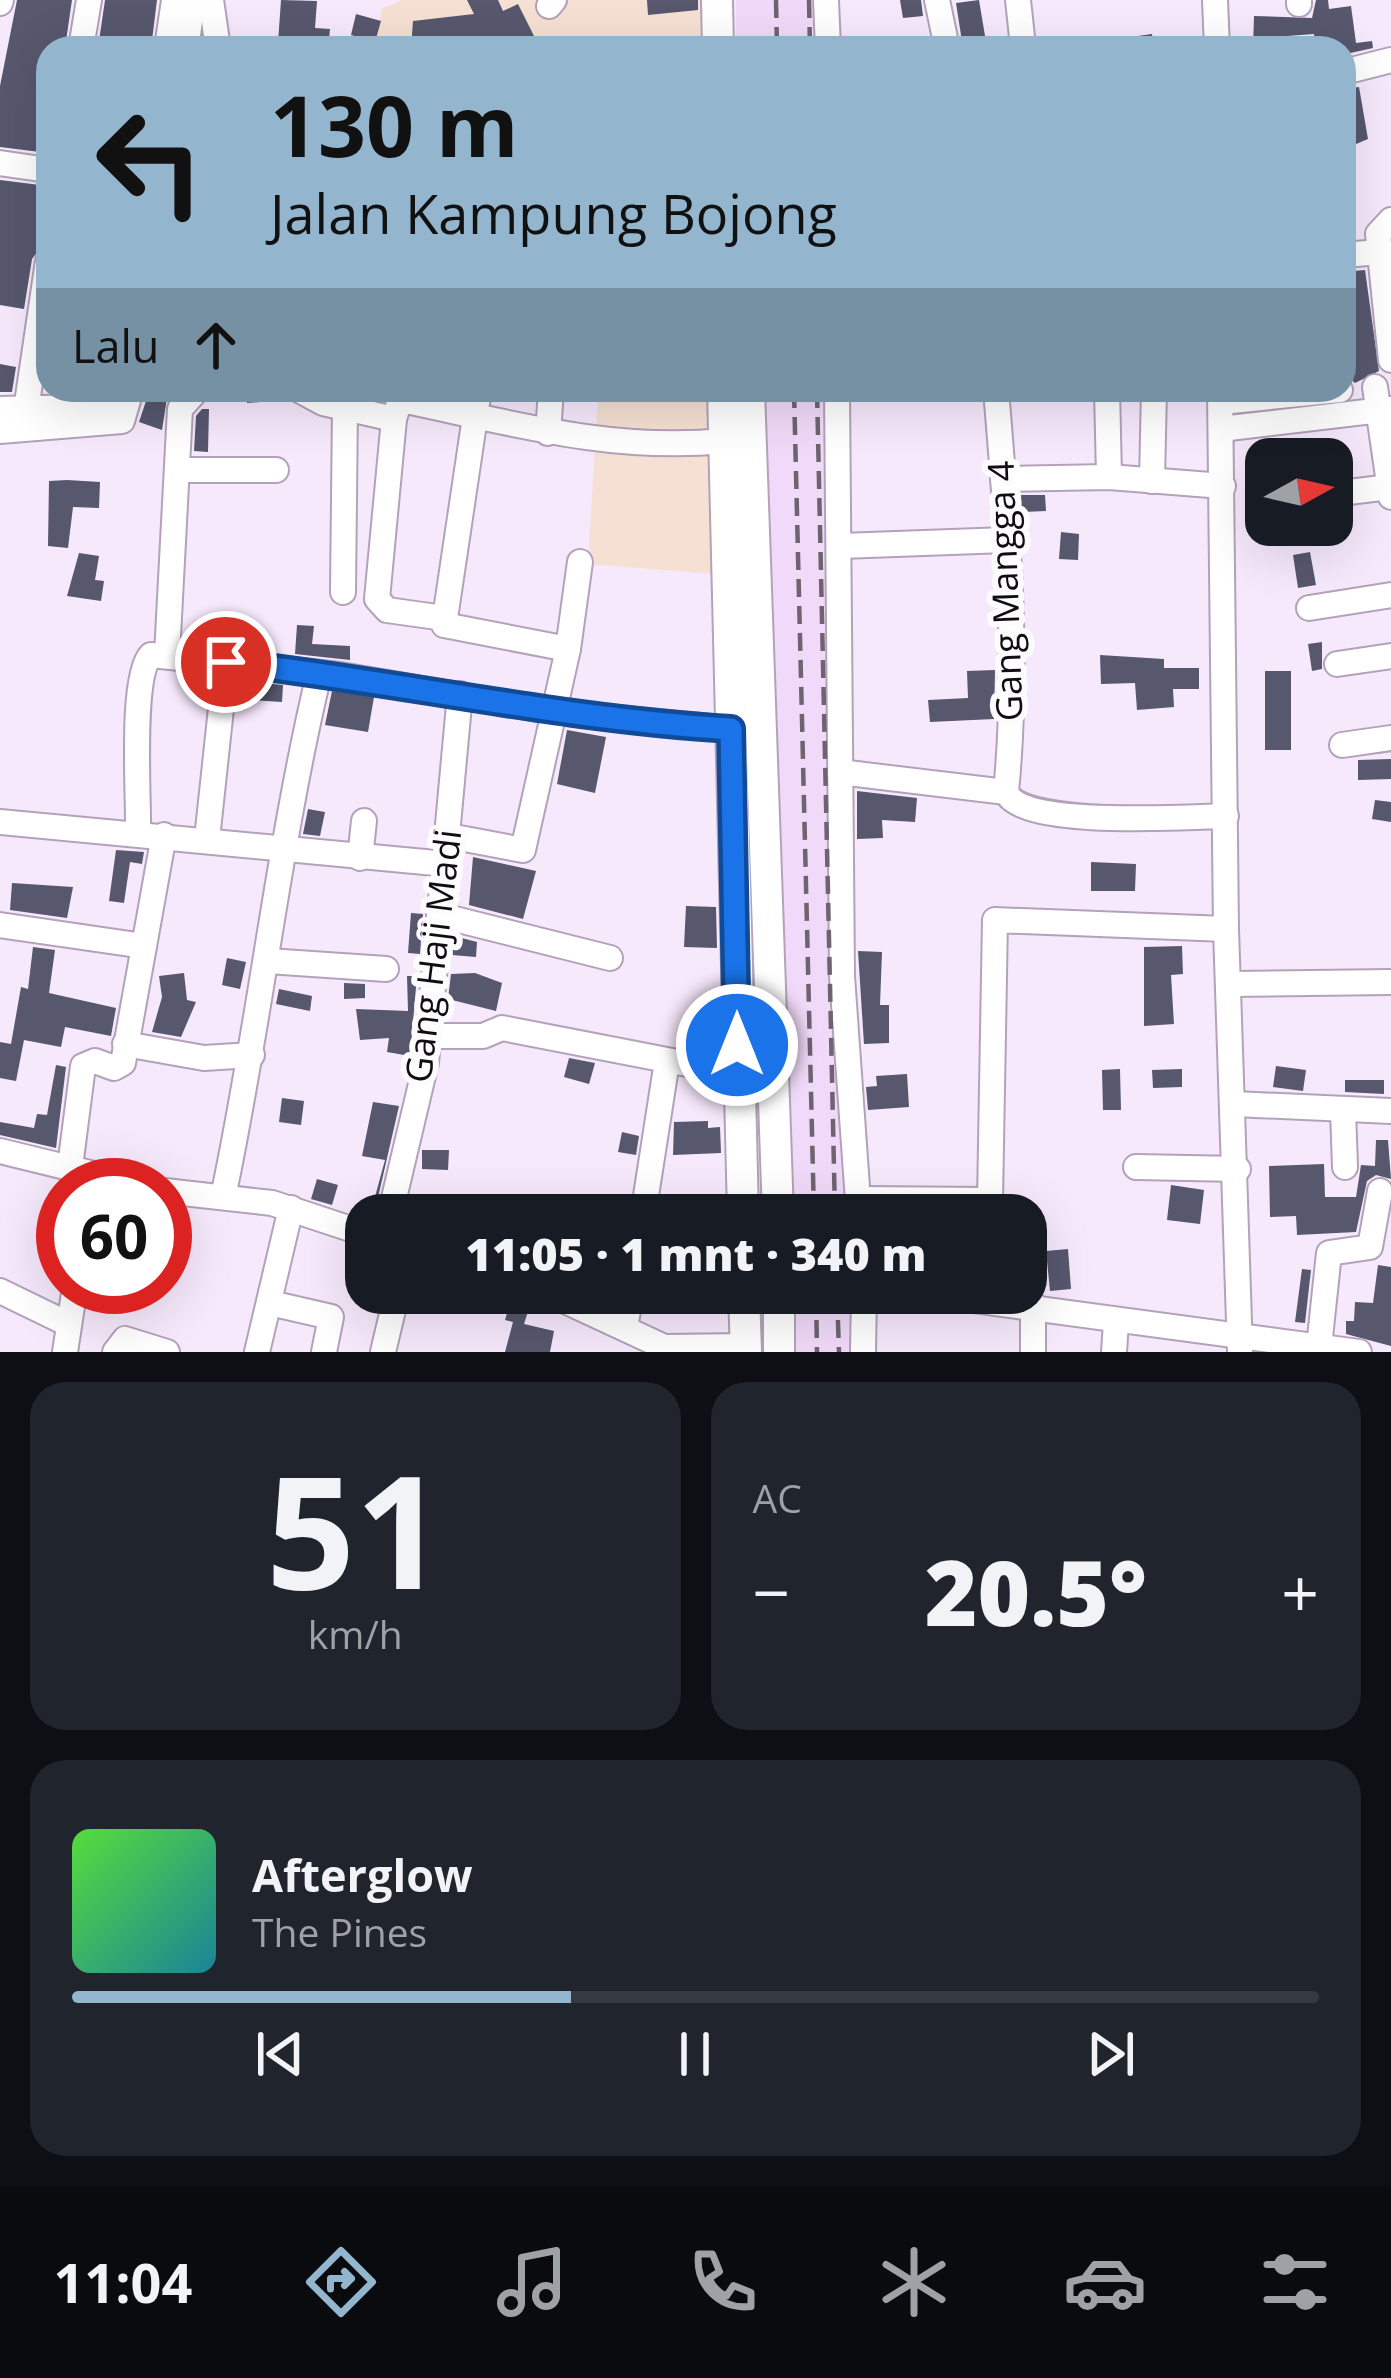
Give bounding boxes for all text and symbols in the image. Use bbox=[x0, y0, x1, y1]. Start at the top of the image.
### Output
text: 130 m bbox=[270, 67, 518, 182]
icon: left bbox=[72, 84, 228, 240]
text: Jalan Kampung Bojong bbox=[270, 176, 837, 250]
icon: ahead bbox=[183, 312, 249, 378]
text: Lalu bbox=[72, 315, 159, 376]
north arrow bbox=[1245, 438, 1353, 546]
map controls bbox=[1245, 438, 1353, 546]
street label: Gang Mangga 4 bbox=[975, 460, 1034, 722]
pin bbox=[175, 611, 277, 713]
icon: arrive bbox=[193, 629, 259, 695]
street label: Gang Haji Madi bbox=[393, 827, 472, 1085]
position arrow bbox=[674, 982, 800, 1108]
speed limit sign: 60 bbox=[36, 1158, 192, 1314]
text: 11:05 · 1 mnt · 340 m bbox=[466, 1223, 926, 1284]
text: 51 bbox=[266, 1422, 444, 1635]
text: AC bbox=[753, 1471, 802, 1524]
text: 20.5° bbox=[925, 1530, 1147, 1652]
text: − bbox=[753, 1546, 790, 1636]
text: + bbox=[1281, 1546, 1319, 1636]
text: km/h bbox=[308, 1607, 403, 1660]
text: Afterglow bbox=[252, 1844, 473, 1905]
text: The Pines bbox=[252, 1905, 427, 1958]
icon: previous bbox=[247, 2021, 313, 2087]
icon: pause bbox=[662, 2021, 728, 2087]
icon: next bbox=[1078, 2021, 1144, 2087]
icon: directions bbox=[299, 2240, 383, 2324]
icon: music bbox=[490, 2240, 574, 2324]
icon: phone bbox=[681, 2240, 765, 2324]
icon: climate bbox=[872, 2240, 956, 2324]
icon: car bbox=[1063, 2240, 1147, 2324]
icon: filters bbox=[1253, 2240, 1337, 2324]
text: 11:04 bbox=[53, 2245, 192, 2319]

